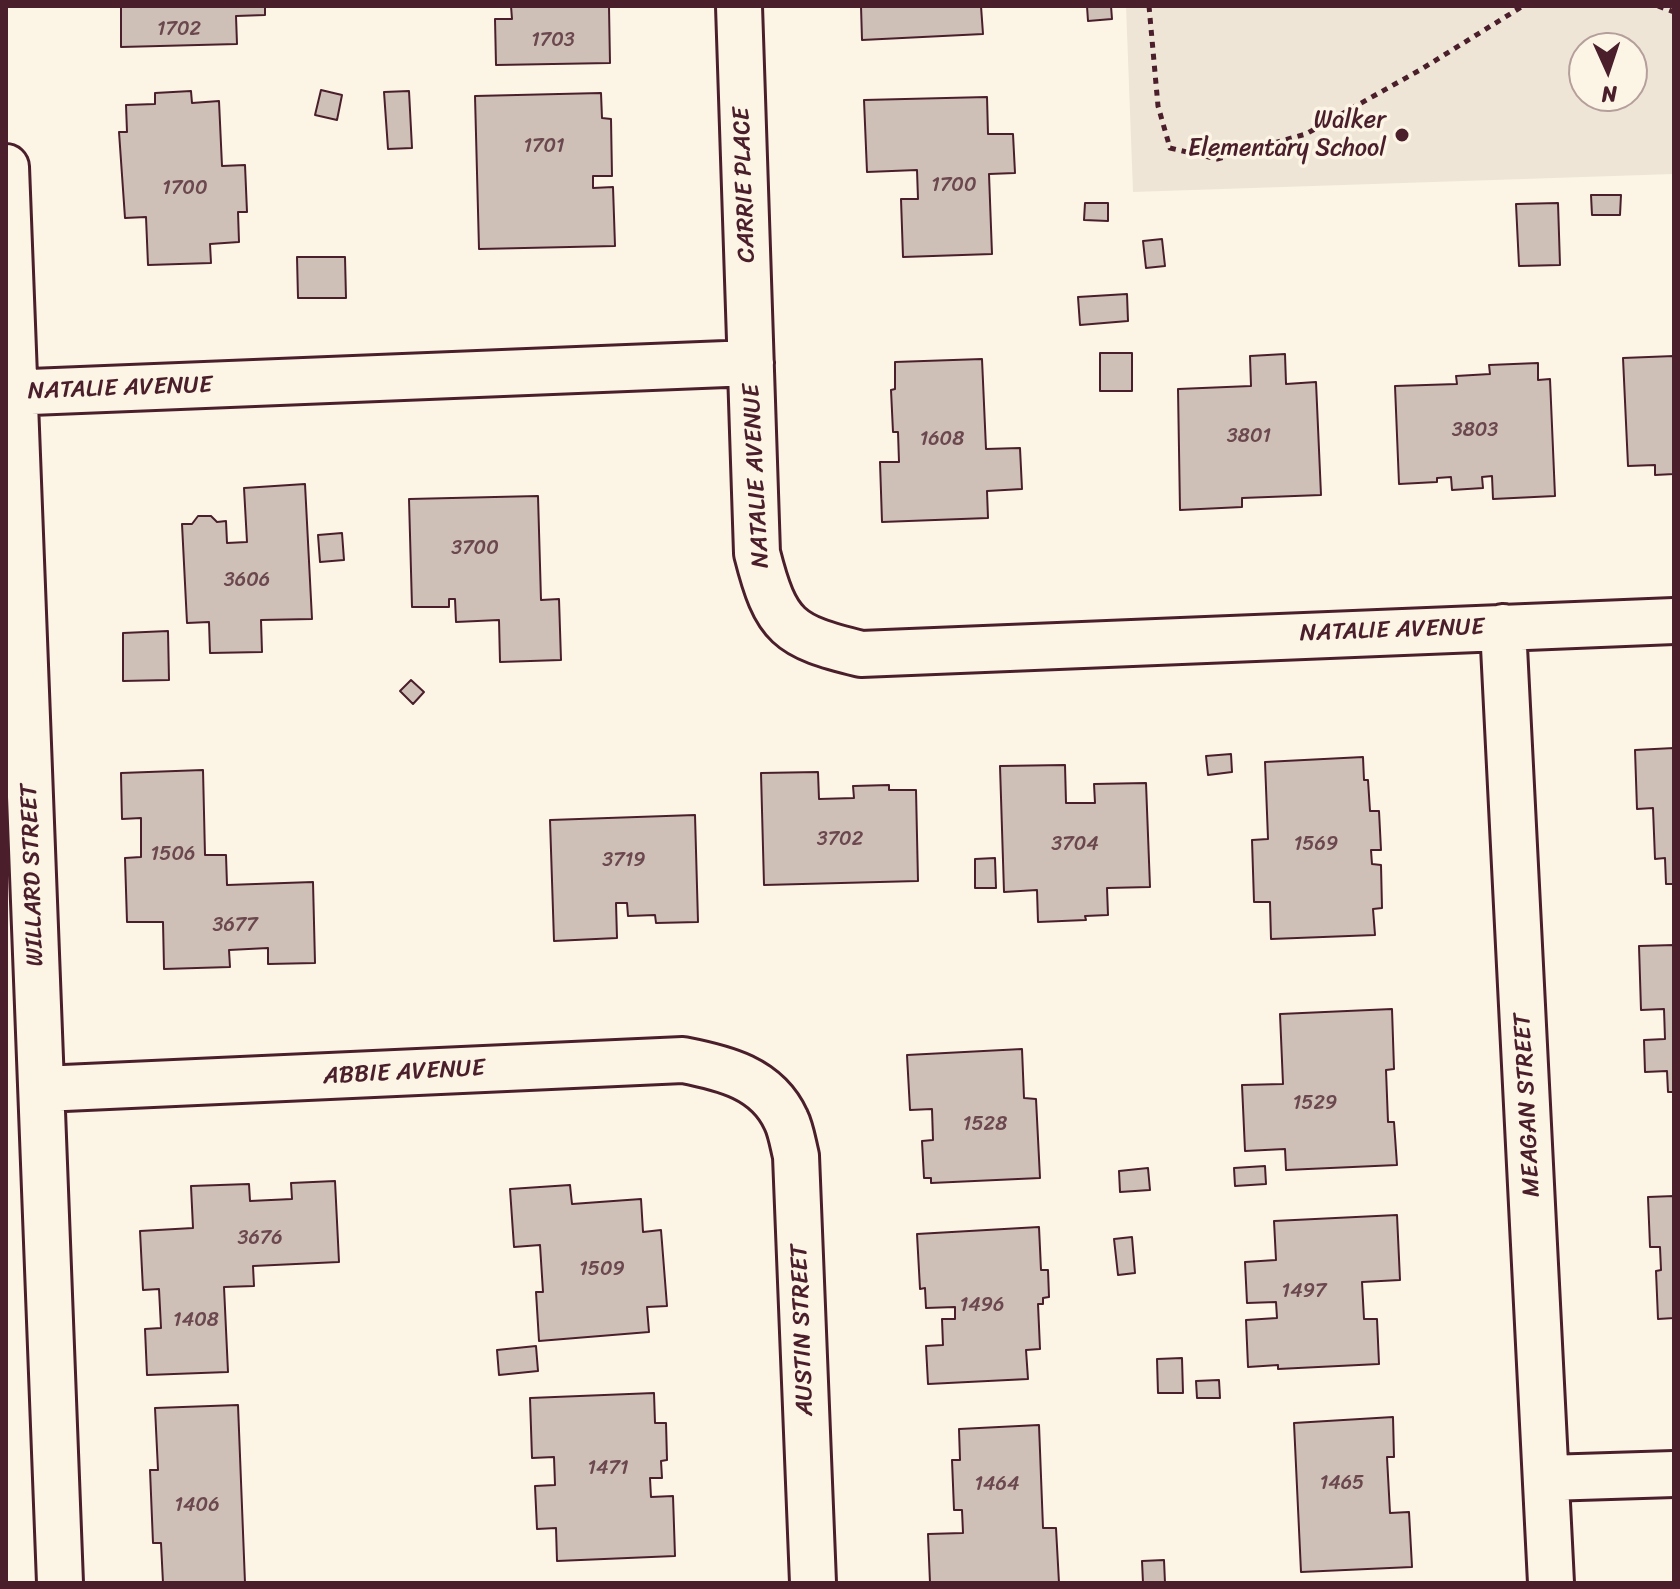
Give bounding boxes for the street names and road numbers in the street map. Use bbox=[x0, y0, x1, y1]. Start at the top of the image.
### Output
street label: CARRIE PLACE bbox=[728, 107, 762, 263]
street label: NATALIE AVENUE bbox=[27, 371, 213, 407]
street label: NATALIE AVENUE bbox=[738, 383, 776, 569]
street label: NATALIE AVENUE bbox=[1299, 613, 1485, 649]
street label: WILLARD STREET bbox=[15, 783, 51, 967]
street label: MEAGAN STREET bbox=[1509, 1012, 1547, 1198]
street label: ABBIE AVENUE bbox=[322, 1054, 486, 1092]
street label: AUSTIN STREET bbox=[786, 1244, 820, 1416]

